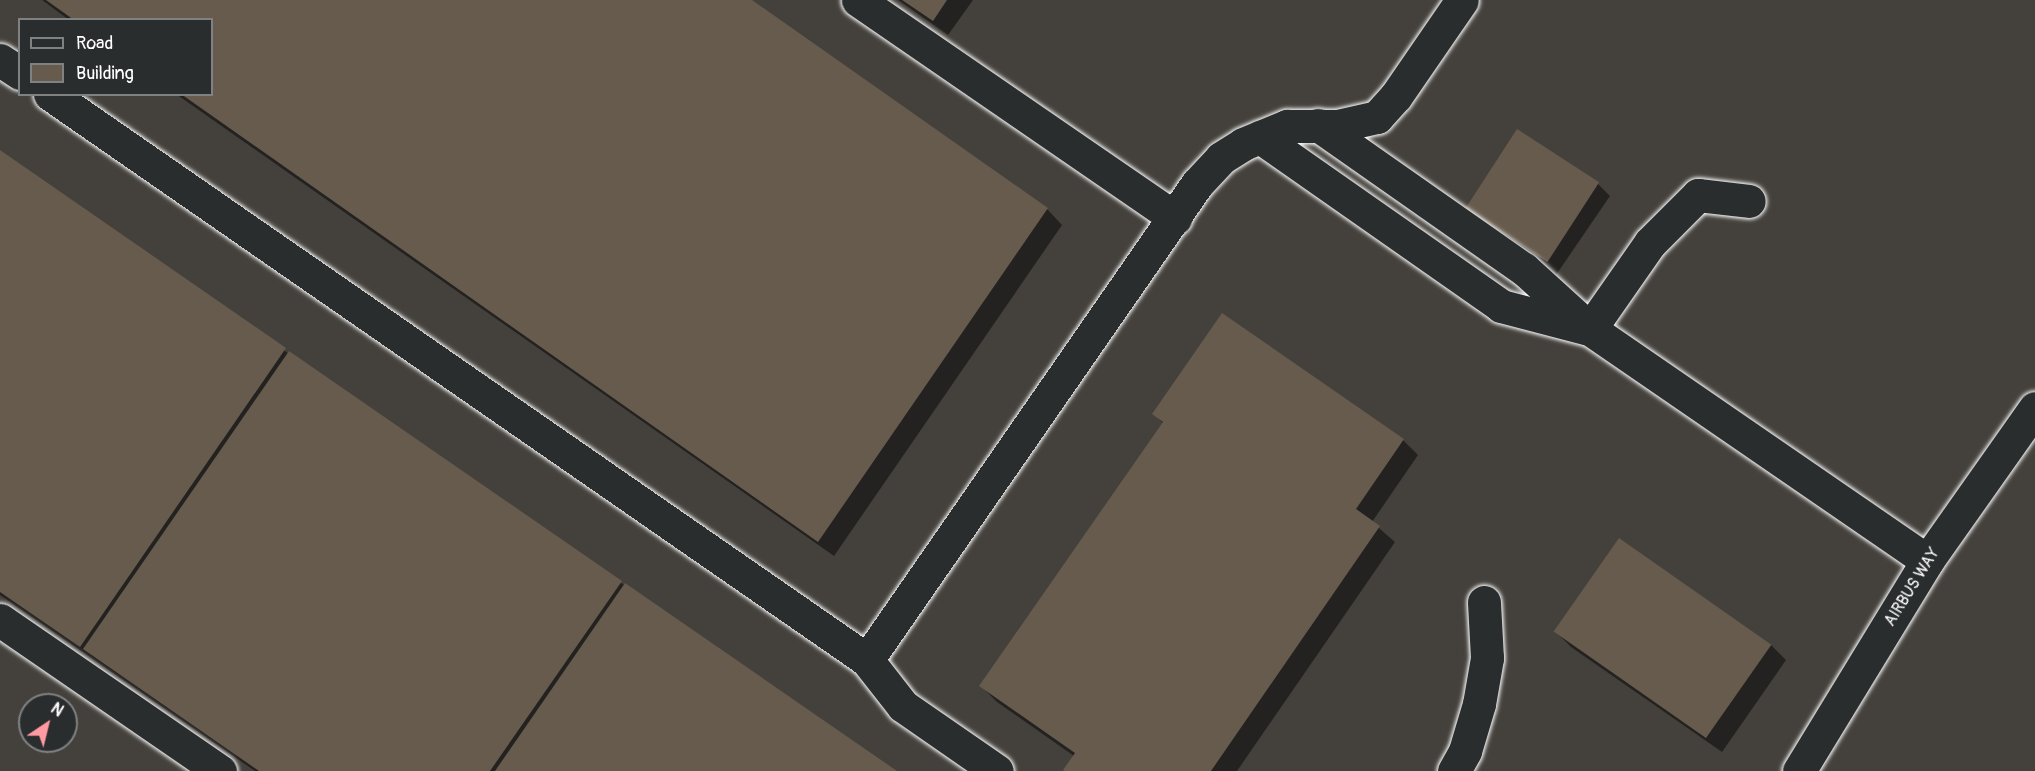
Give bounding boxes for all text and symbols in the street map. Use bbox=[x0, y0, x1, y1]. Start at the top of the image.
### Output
legend bbox=[18, 18, 213, 96]
text: Road bbox=[76, 32, 113, 55]
text: Building bbox=[76, 62, 134, 85]
street label: AIRBUS WAY bbox=[1880, 544, 1944, 630]
north arrow bbox=[18, 693, 78, 753]
text: N bbox=[47, 699, 67, 721]

